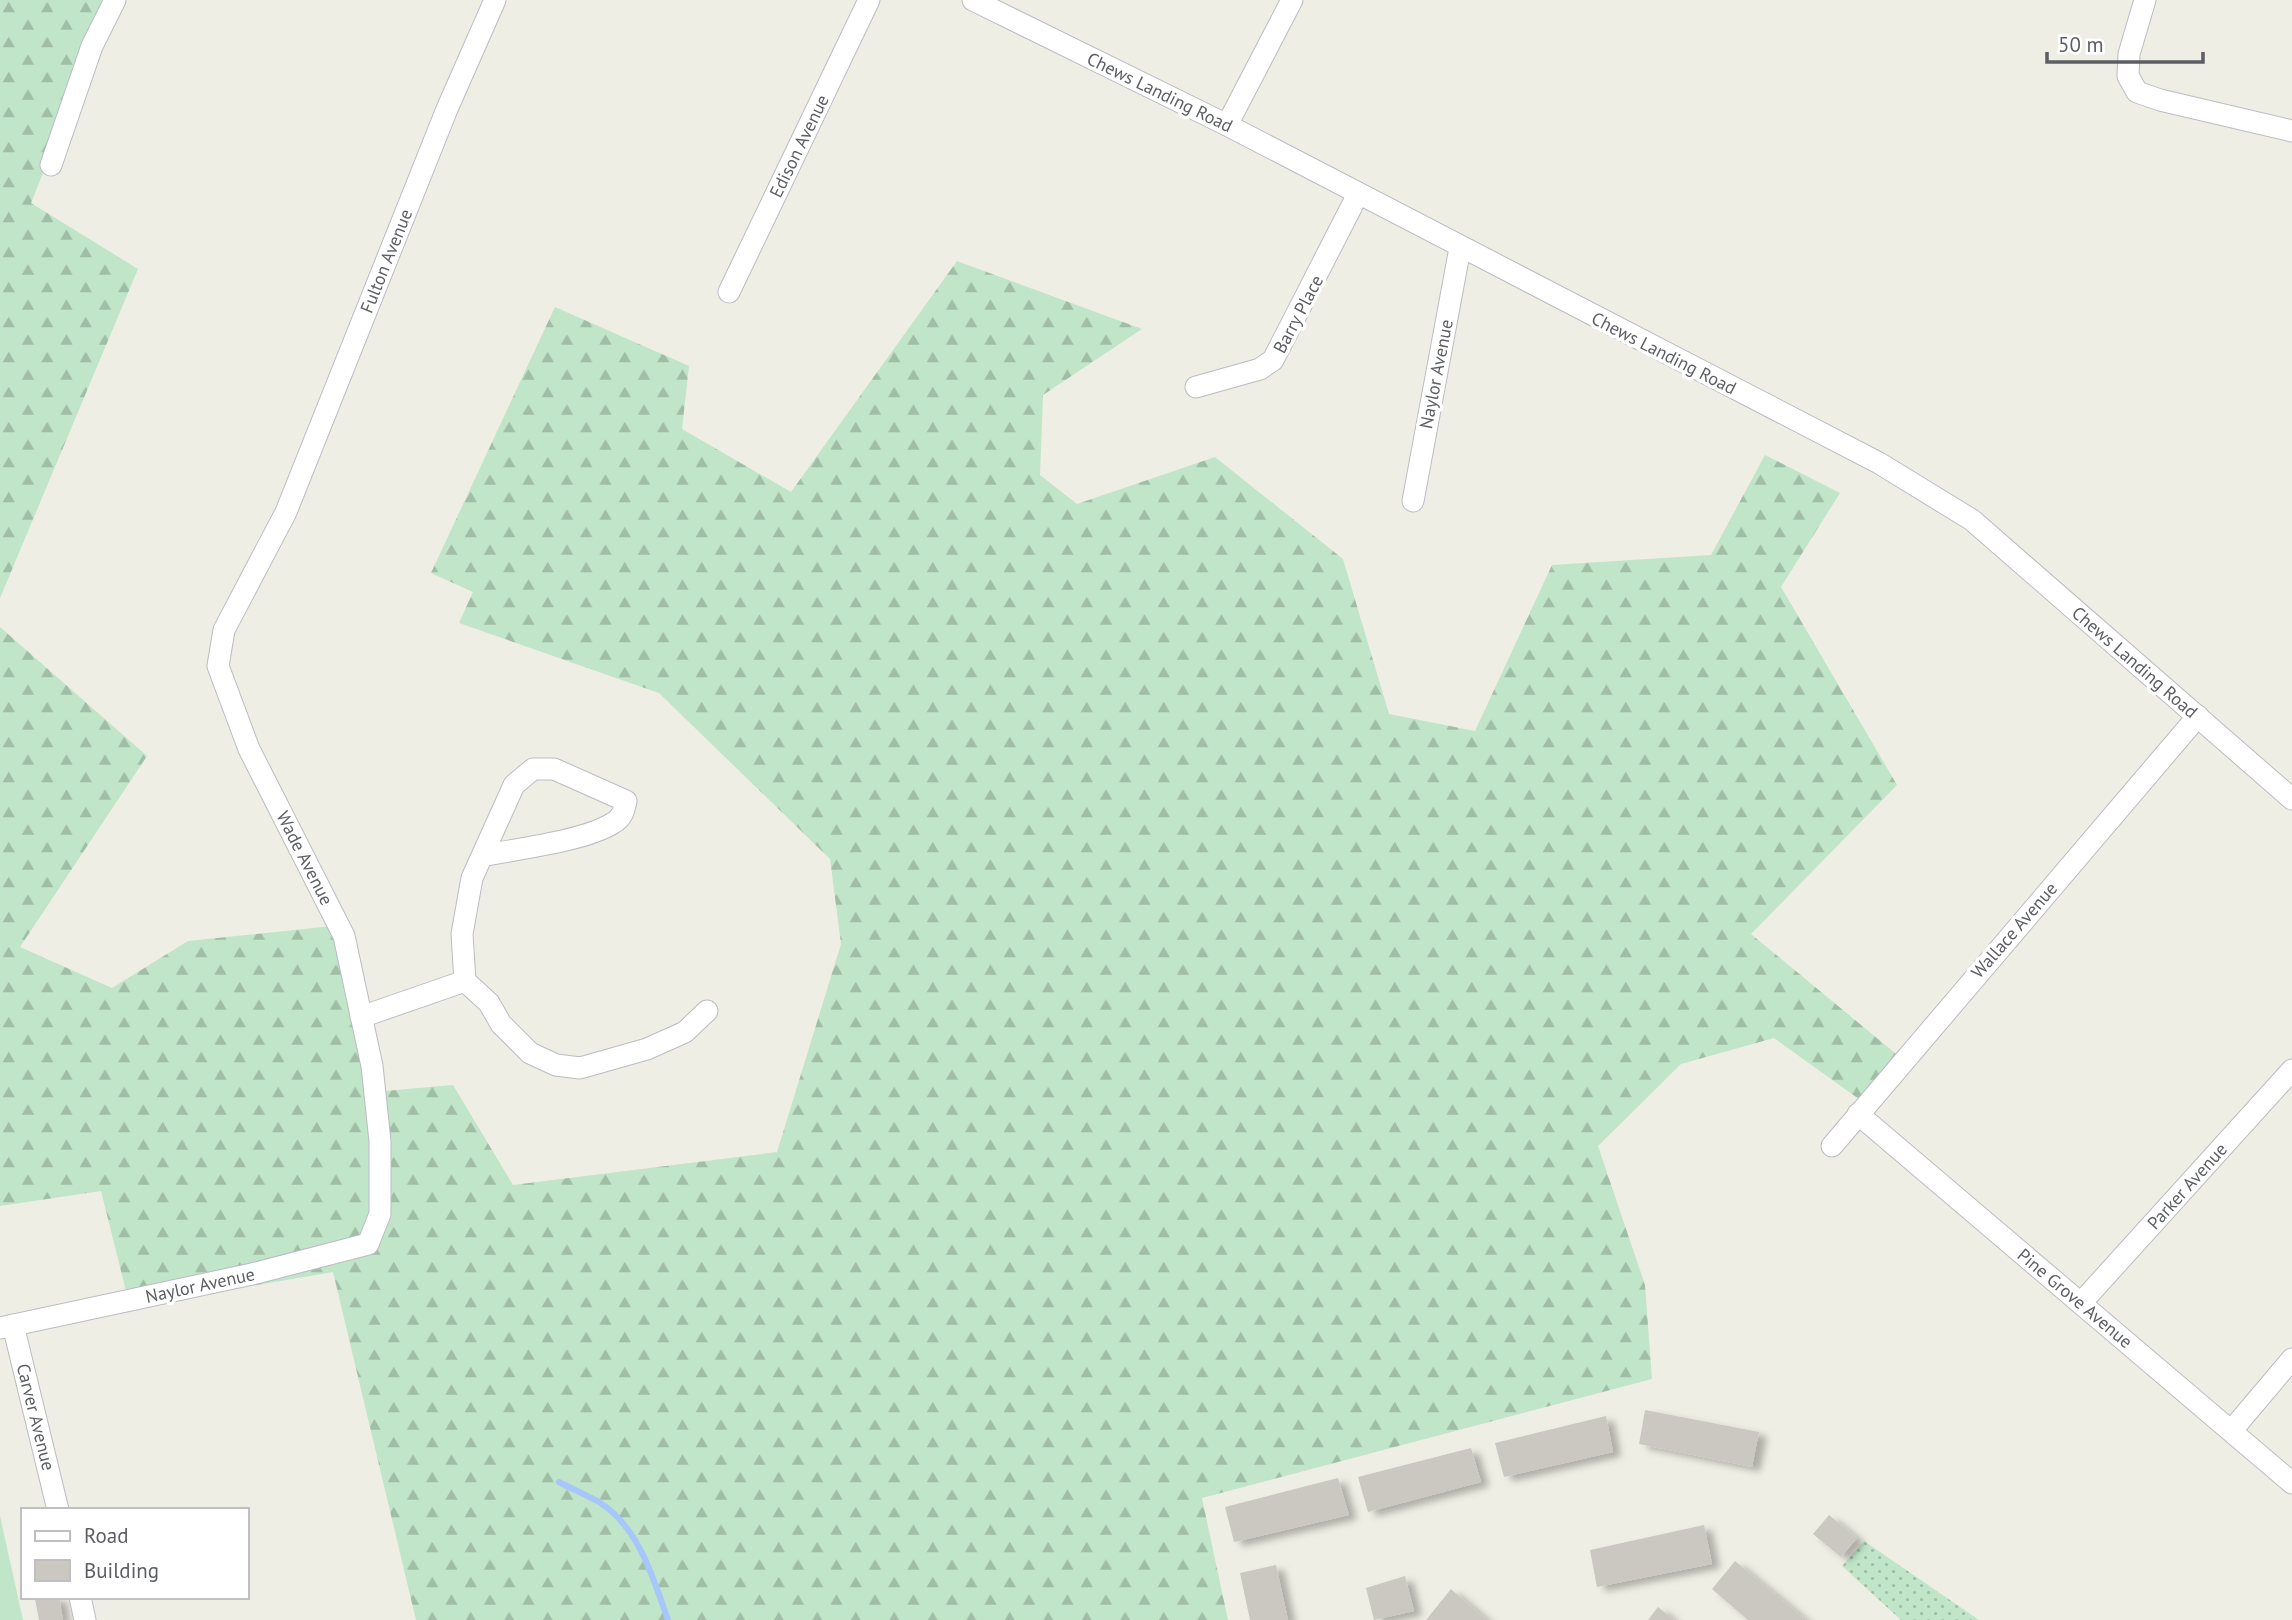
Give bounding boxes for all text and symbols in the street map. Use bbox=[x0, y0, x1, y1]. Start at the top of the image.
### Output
scale bar bbox=[2047, 21, 2203, 65]
text: 50 m bbox=[2058, 31, 2104, 58]
street label: Chews Landing Road bbox=[1083, 47, 1237, 137]
street label: Edison Avenue bbox=[764, 91, 834, 201]
street label: Fulton Avenue bbox=[355, 206, 417, 316]
street label: Barry Place bbox=[1268, 271, 1328, 357]
street label: Chews Landing Road bbox=[1588, 307, 1740, 399]
street label: Naylor Avenue bbox=[1414, 317, 1458, 431]
street label: Chews Landing Road bbox=[2067, 601, 2203, 723]
street label: Wade Avenue bbox=[272, 807, 338, 909]
street label: Wallace Avenue bbox=[1966, 877, 2062, 983]
street label: Parker Avenue bbox=[2142, 1138, 2232, 1234]
street label: Pine Grove Avenue bbox=[2013, 1243, 2137, 1353]
street label: Naylor Avenue bbox=[143, 1262, 257, 1308]
street label: Carver Avenue bbox=[12, 1361, 60, 1473]
legend bbox=[21, 1508, 248, 1599]
text: Road bbox=[84, 1522, 128, 1549]
text: Building bbox=[84, 1557, 159, 1584]

